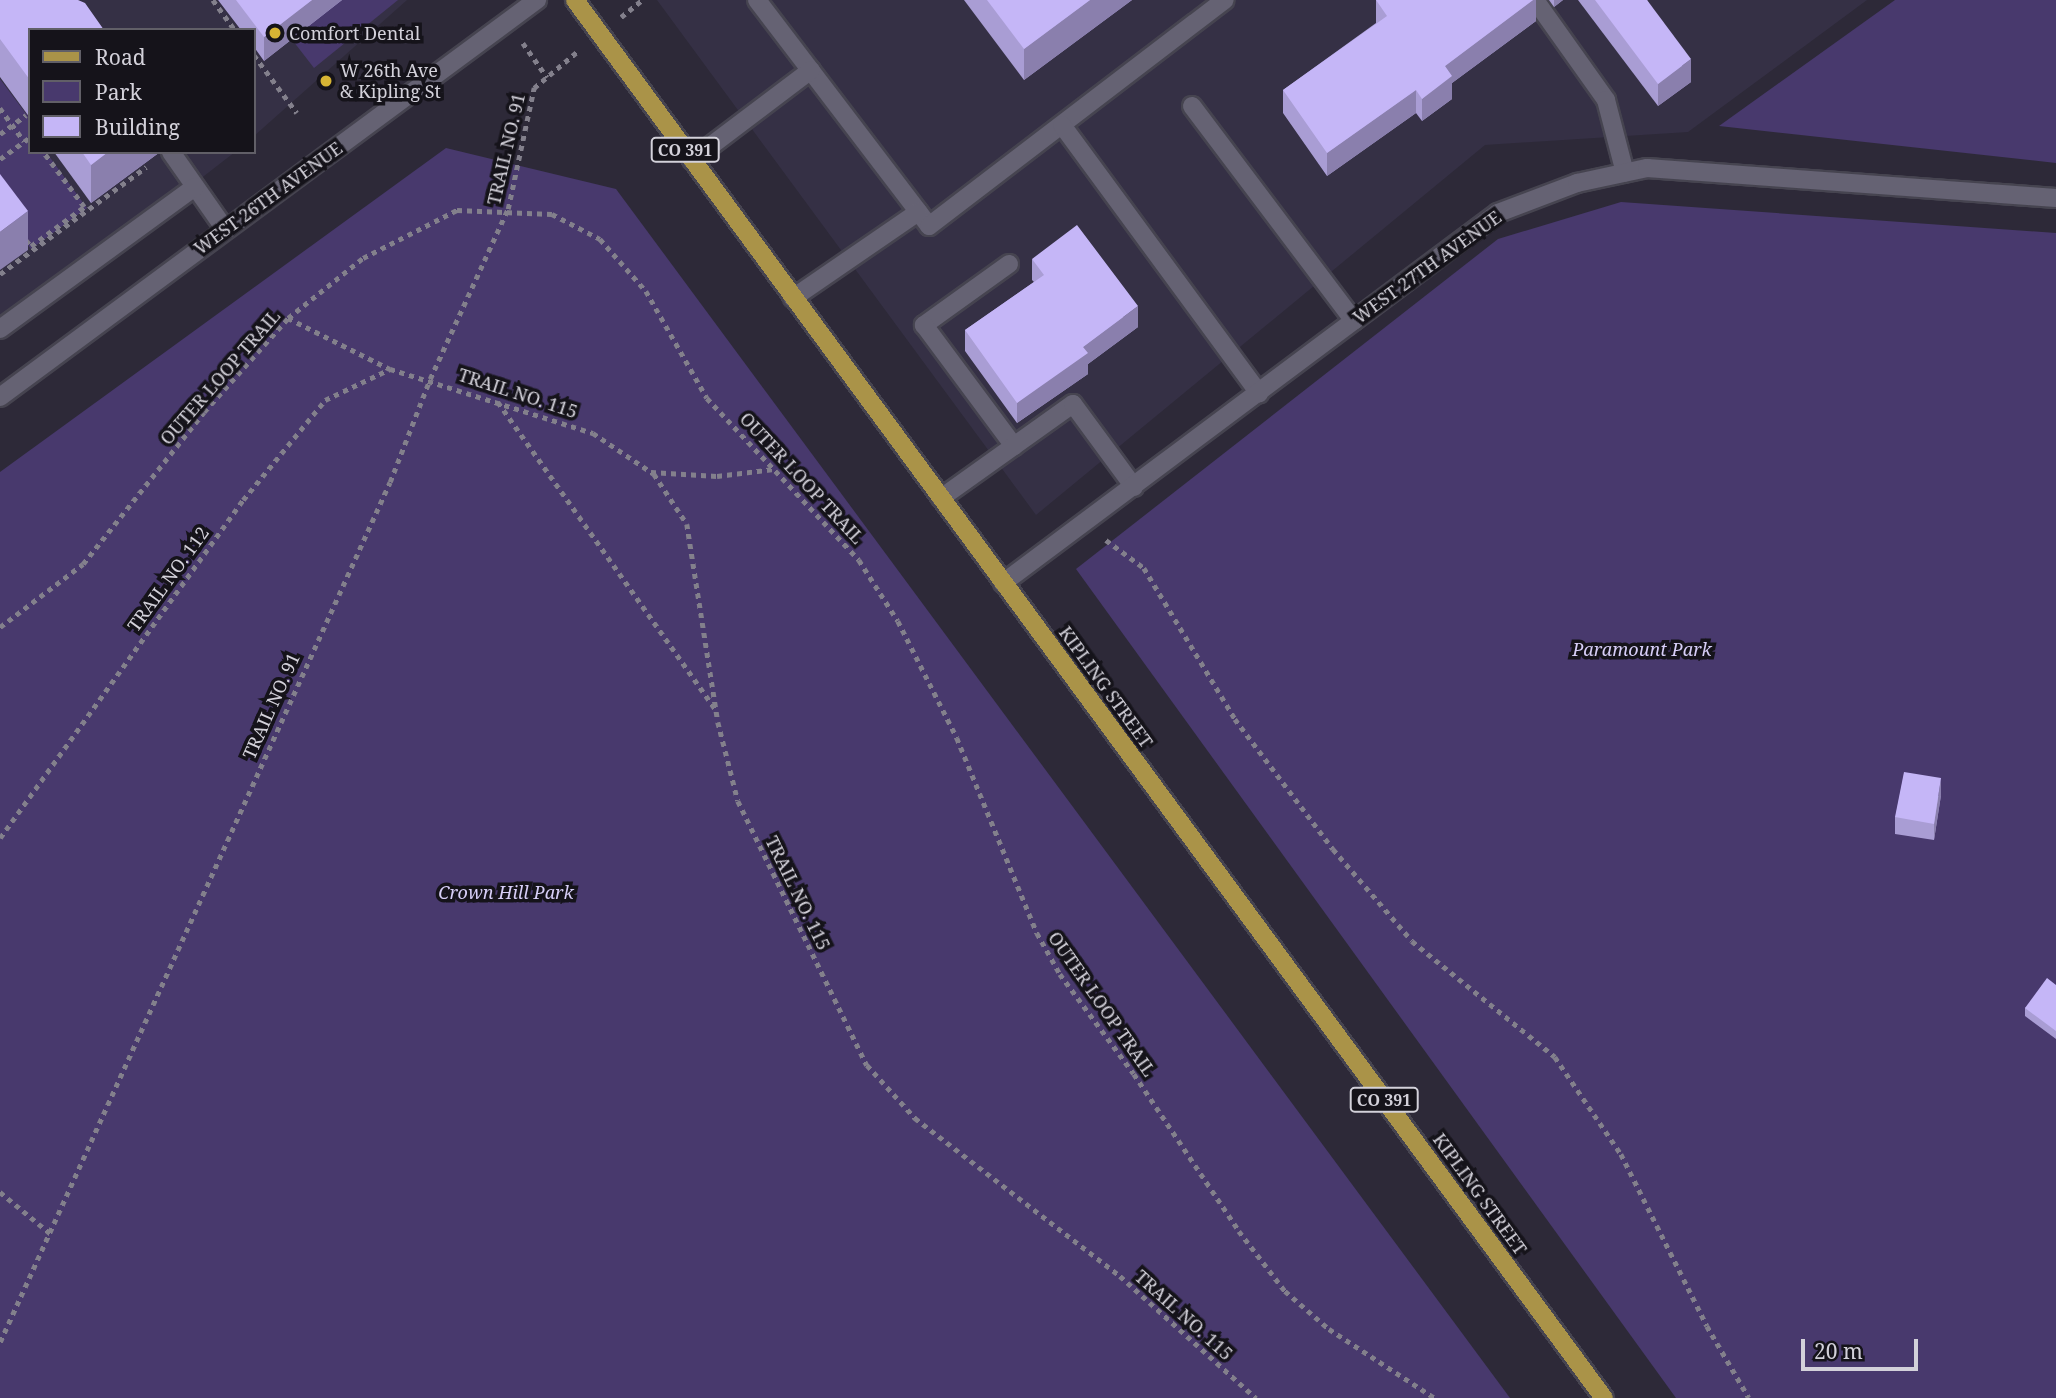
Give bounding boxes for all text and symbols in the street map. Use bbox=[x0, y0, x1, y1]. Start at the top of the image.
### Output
place label: Comfort Dental bbox=[289, 22, 420, 44]
marker: Comfort Dental bbox=[267, 25, 283, 41]
legend bbox=[28, 28, 256, 154]
text: Road bbox=[95, 43, 146, 71]
place label: W 26th Ave & Kipling St bbox=[340, 60, 441, 102]
marker: W 26th Ave & Kipling St bbox=[318, 73, 334, 89]
text: Park bbox=[95, 78, 142, 106]
street label: TRAIL NO. 91 bbox=[483, 91, 529, 207]
text: Building bbox=[95, 113, 180, 141]
street label: WEST 26TH AVENUE bbox=[190, 137, 346, 259]
road number: CO 391 bbox=[650, 138, 720, 162]
street label: WEST 27TH AVENUE bbox=[1349, 206, 1505, 328]
street label: OUTER LOOP TRAIL bbox=[155, 305, 285, 449]
street label: TRAIL NO. 115 bbox=[456, 364, 580, 422]
street label: OUTER LOOP TRAIL bbox=[736, 408, 868, 548]
street label: TRAIL NO. 112 bbox=[123, 522, 213, 636]
street label: KIPLING STREET bbox=[1055, 622, 1157, 752]
park label: Paramount Park bbox=[1572, 638, 1712, 660]
street label: TRAIL NO. 91 bbox=[238, 650, 304, 762]
street label: TRAIL NO. 115 bbox=[761, 832, 835, 954]
park label: Crown Hill Park bbox=[438, 881, 574, 903]
street label: OUTER LOOP TRAIL bbox=[1044, 927, 1160, 1081]
road number: CO 391 bbox=[1349, 1088, 1419, 1112]
street label: KIPLING STREET bbox=[1429, 1129, 1531, 1259]
street label: TRAIL NO. 115 bbox=[1131, 1265, 1237, 1365]
scale bar bbox=[1804, 1324, 1921, 1368]
text: 20 m bbox=[1814, 1337, 1863, 1365]

